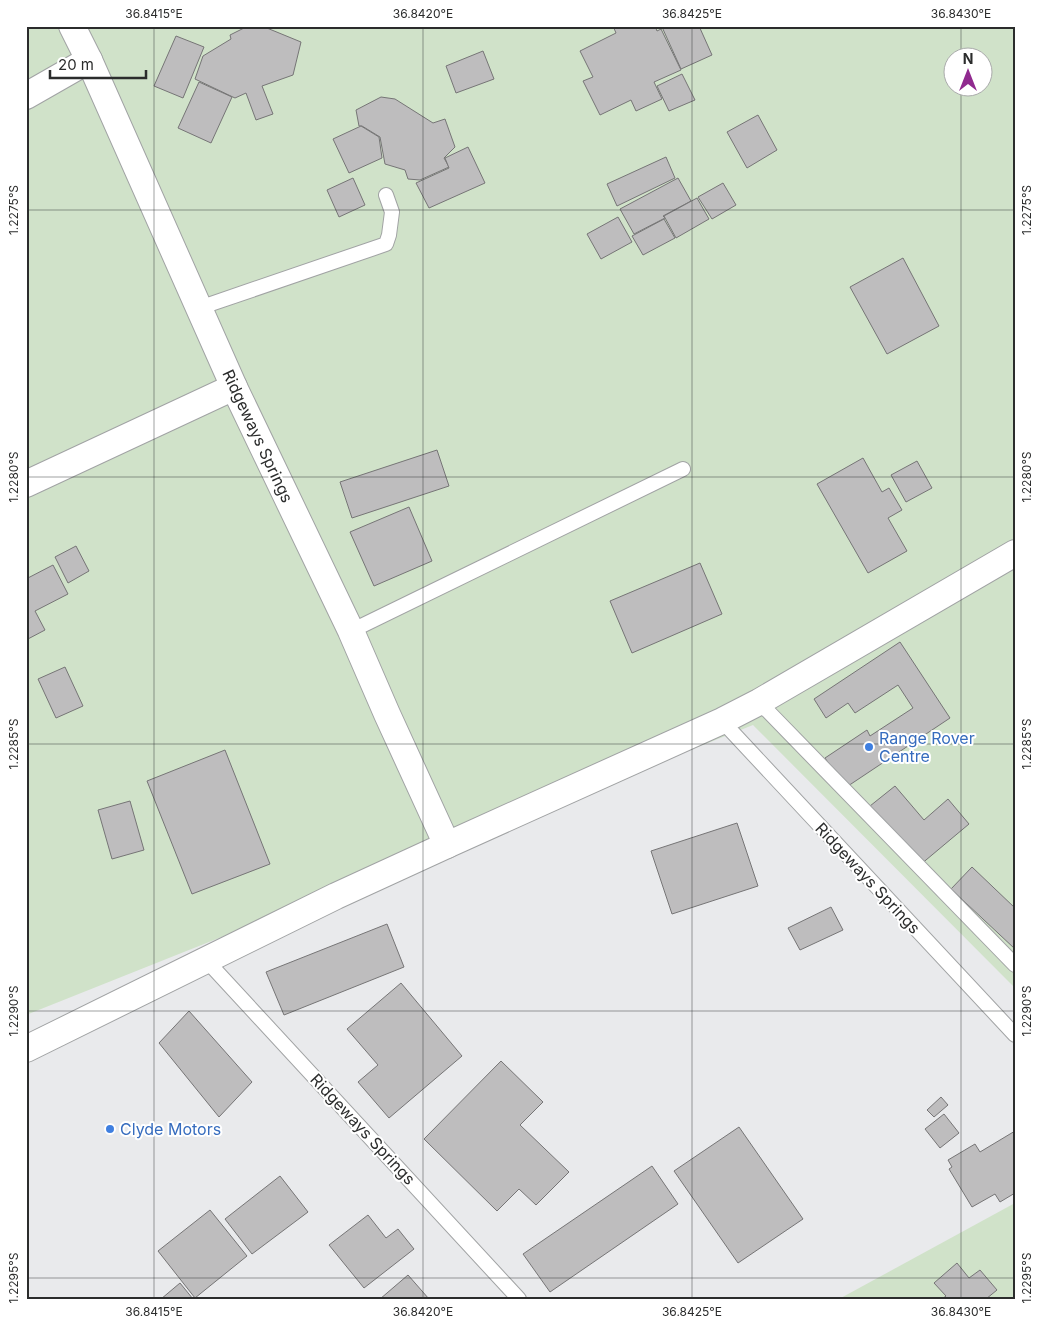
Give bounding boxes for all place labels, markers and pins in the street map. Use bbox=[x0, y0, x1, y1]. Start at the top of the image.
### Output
place label: Range Rover Centre bbox=[879, 728, 975, 766]
marker: Range Rover Centre bbox=[863, 741, 875, 753]
place label: Clyde Motors bbox=[120, 1119, 221, 1139]
marker: Clyde Motors bbox=[104, 1123, 116, 1135]

